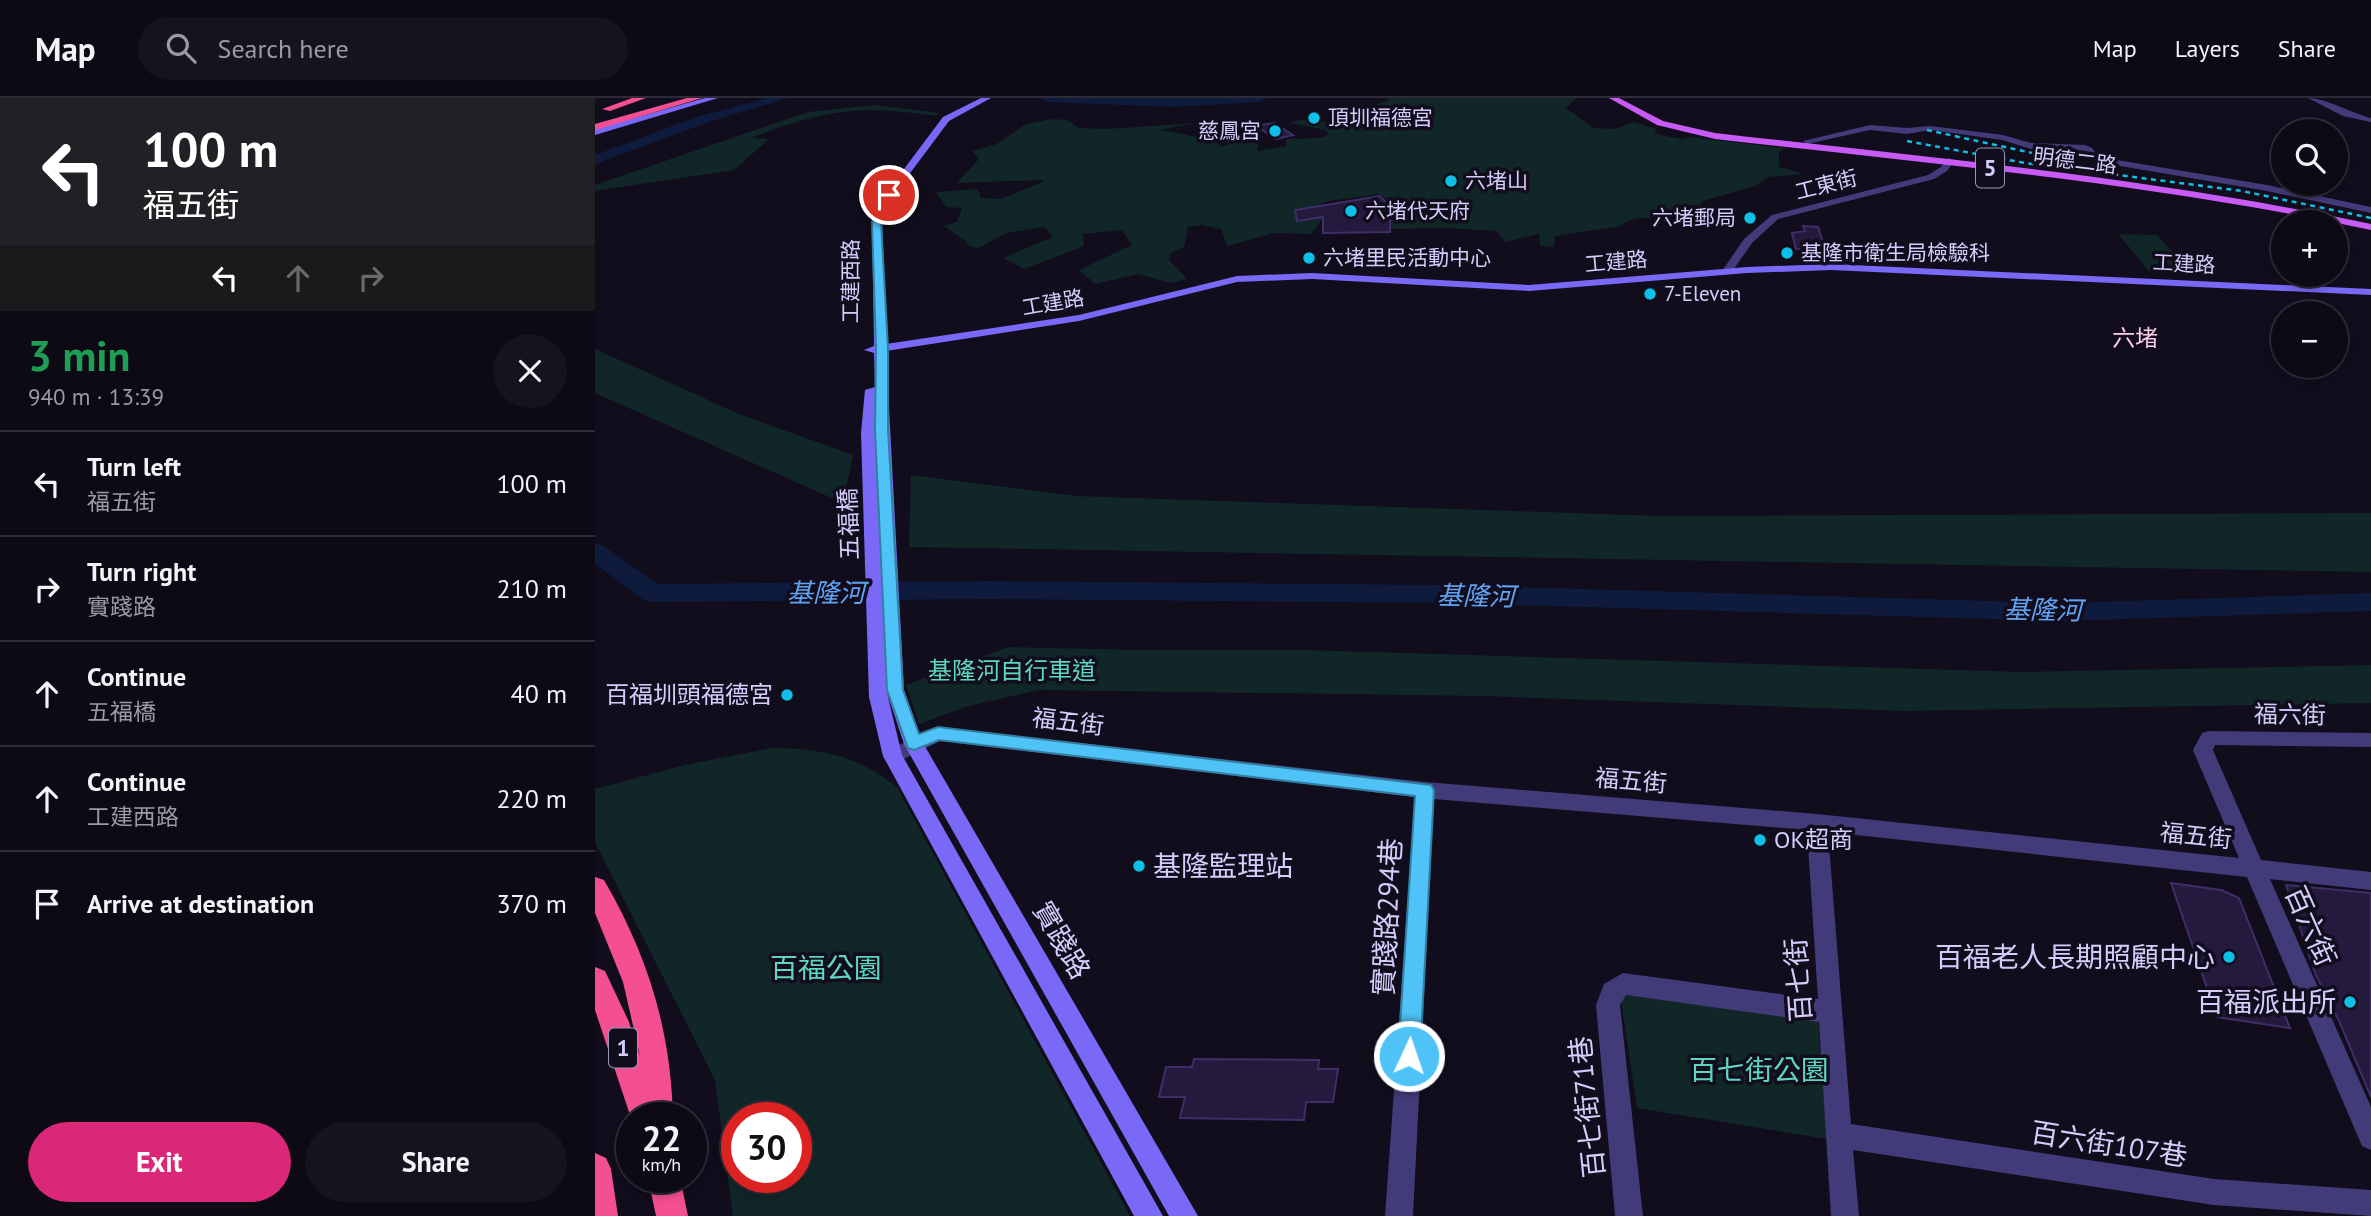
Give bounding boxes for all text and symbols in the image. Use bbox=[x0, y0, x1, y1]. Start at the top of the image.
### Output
search box bbox=[138, 17, 628, 80]
text: Map bbox=[35, 27, 96, 70]
icon: search bbox=[162, 29, 200, 67]
text: Search here bbox=[218, 32, 349, 65]
text: Map bbox=[2093, 33, 2137, 64]
text: Layers bbox=[2175, 33, 2240, 64]
text: Share bbox=[2278, 33, 2336, 64]
place label: 頂圳福德宮 bbox=[1328, 104, 1433, 131]
marker: 頂圳福德宮 bbox=[1306, 110, 1322, 126]
text: 100 m bbox=[143, 117, 278, 181]
place label: 慈鳳宮 bbox=[1198, 117, 1261, 144]
map controls bbox=[2271, 119, 2348, 378]
button: search bbox=[2271, 119, 2348, 196]
marker: 慈鳳宮 bbox=[1267, 123, 1283, 139]
icon: left bbox=[28, 126, 119, 217]
street label: 明德二路 bbox=[2032, 142, 2118, 179]
road number: 5 bbox=[1976, 148, 2004, 188]
street label: 工東街 bbox=[1792, 164, 1860, 205]
pin bbox=[859, 165, 919, 225]
place label: 六堵山 bbox=[1465, 167, 1528, 194]
marker: 六堵山 bbox=[1443, 173, 1459, 189]
icon: arrive bbox=[870, 176, 908, 214]
text: 福五街 bbox=[143, 183, 239, 225]
place label: 六堵代天府 bbox=[1365, 197, 1470, 224]
marker: 六堵代天府 bbox=[1343, 203, 1359, 219]
place label: 六堵郵局 bbox=[1652, 204, 1736, 231]
marker: 六堵郵局 bbox=[1742, 210, 1758, 226]
button: + bbox=[2271, 210, 2348, 287]
street label: 工建西路 bbox=[837, 239, 864, 323]
place label: 基隆市衛生局檢驗科 bbox=[1801, 239, 1990, 266]
place label: 六堵里民活動中心 bbox=[1323, 244, 1491, 271]
street label: 工建路 bbox=[1583, 245, 1649, 278]
marker: 基隆市衛生局檢驗科 bbox=[1779, 245, 1795, 261]
street label: 工建路 bbox=[2152, 248, 2216, 279]
marker: 六堵里民活動中心 bbox=[1301, 250, 1317, 266]
icon: left bbox=[206, 259, 244, 297]
icon: ahead bbox=[279, 259, 317, 297]
icon: right bbox=[352, 259, 390, 297]
place label: 7-Eleven bbox=[1664, 280, 1741, 307]
street label: 工建路 bbox=[1020, 284, 1086, 321]
marker: 7-Eleven bbox=[1642, 286, 1658, 302]
button: − bbox=[2271, 301, 2348, 378]
district label: 六堵 bbox=[2112, 323, 2158, 352]
text: 3 min bbox=[28, 328, 130, 383]
button: close bbox=[493, 334, 567, 408]
text: 940 m · 13:39 bbox=[28, 382, 164, 411]
text: Turn left bbox=[87, 450, 181, 483]
icon: left bbox=[28, 465, 66, 503]
text: 100 m bbox=[496, 467, 567, 500]
text: 福五街 bbox=[87, 487, 156, 516]
street label: 五福橋 bbox=[832, 487, 865, 561]
text: Turn right bbox=[87, 555, 196, 588]
icon: right bbox=[28, 570, 66, 608]
text: 210 m bbox=[496, 572, 567, 605]
water label: 基隆河 bbox=[787, 576, 870, 609]
water label: 基隆河 bbox=[1437, 578, 1520, 613]
text: 實踐路 bbox=[87, 592, 156, 621]
water label: 基隆河 bbox=[2004, 592, 2087, 627]
park label: 基隆河自行車道 bbox=[928, 655, 1096, 686]
text: Continue bbox=[87, 660, 186, 693]
icon: ahead bbox=[28, 675, 66, 713]
text: 40 m bbox=[511, 677, 567, 710]
place label: 百福圳頭福德宮 bbox=[605, 679, 773, 710]
marker: 百福圳頭福德宮 bbox=[779, 687, 795, 703]
text: 五福橋 bbox=[87, 697, 156, 726]
street label: 福六街 bbox=[2254, 698, 2326, 731]
street label: 福五街 bbox=[1030, 702, 1106, 741]
street label: 福五街 bbox=[1594, 762, 1668, 799]
text: Continue bbox=[87, 765, 186, 798]
icon: ahead bbox=[28, 780, 66, 818]
text: 220 m bbox=[496, 782, 567, 815]
text: 工建西路 bbox=[87, 802, 179, 831]
street label: 福五街 bbox=[2159, 816, 2233, 855]
place label: OK超商 bbox=[1774, 824, 1853, 855]
marker: OK超商 bbox=[1752, 832, 1768, 848]
street label: 實踐路294巷 bbox=[1364, 837, 1409, 997]
place label: 基隆監理站 bbox=[1153, 847, 1293, 884]
marker: 基隆監理站 bbox=[1131, 858, 1147, 874]
street label: 百六街 bbox=[2277, 880, 2345, 972]
icon: arrive bbox=[28, 885, 66, 923]
text: Arrive at destination bbox=[87, 887, 314, 920]
text: 370 m bbox=[496, 887, 567, 920]
street label: 實踐路 bbox=[1025, 894, 1099, 985]
street label: 百七街 bbox=[1776, 937, 1819, 1023]
place label: 百福老人長期照顧中心 bbox=[1935, 938, 2215, 975]
park label: 百福公園 bbox=[770, 949, 882, 986]
marker: 百福老人長期照顧中心 bbox=[2221, 949, 2237, 965]
place label: 百福派出所 bbox=[2196, 983, 2336, 1020]
marker: 百福派出所 bbox=[2342, 994, 2358, 1010]
position arrow bbox=[1372, 1019, 1446, 1093]
road number: 1 bbox=[609, 1029, 637, 1068]
street label: 百七街71巷 bbox=[1561, 1034, 1612, 1180]
park label: 百七街公園 bbox=[1689, 1051, 1829, 1088]
speed limit sign: 30 bbox=[721, 1102, 812, 1193]
street label: 百六街107巷 bbox=[2028, 1113, 2190, 1174]
text: 22 bbox=[642, 1115, 681, 1161]
button: Exit bbox=[28, 1122, 291, 1202]
button: Share bbox=[305, 1122, 567, 1202]
text: km/h bbox=[642, 1153, 681, 1176]

